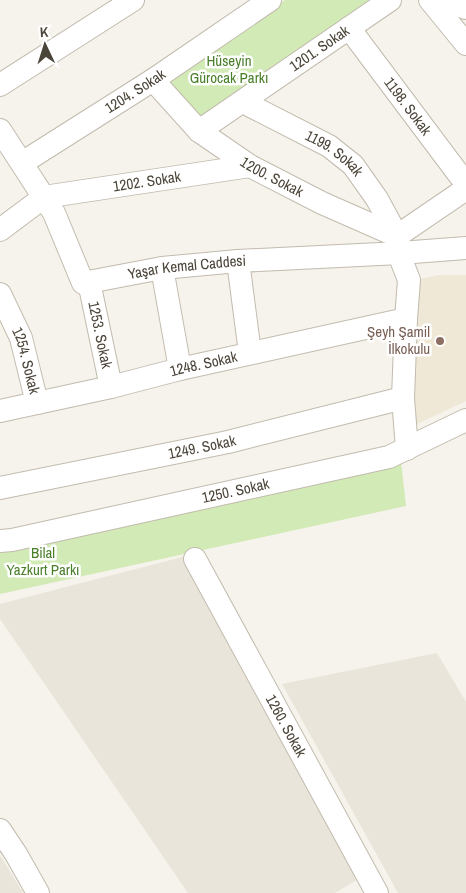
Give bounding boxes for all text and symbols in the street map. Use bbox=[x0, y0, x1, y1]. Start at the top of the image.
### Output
north arrow bbox=[20, 20, 70, 70]
street label: 1201. Sokak bbox=[285, 20, 354, 76]
text: K bbox=[39, 23, 50, 41]
park label: Hüseyin Gürocak Parkı bbox=[190, 50, 268, 88]
street label: 1204. Sokak bbox=[100, 63, 170, 118]
street label: 1198. Sokak bbox=[380, 73, 437, 140]
street label: 1199. Sokak bbox=[302, 125, 369, 181]
street label: 1200. Sokak bbox=[236, 151, 308, 202]
street label: 1202. Sokak bbox=[111, 165, 183, 197]
street label: Yaşar Kemal Caddesi bbox=[126, 250, 246, 284]
street label: 1253. Sokak bbox=[83, 299, 118, 371]
place label: Şeyh Şamil İlkokulu bbox=[367, 321, 430, 359]
street label: 1254. Sokak bbox=[7, 323, 46, 397]
marker: Şeyh Şamil İlkokulu bbox=[434, 335, 446, 347]
street label: 1248. Sokak bbox=[167, 345, 240, 381]
street label: 1249. Sokak bbox=[166, 429, 239, 464]
street label: 1250. Sokak bbox=[200, 472, 272, 508]
park label: Bilal Yazkurt Parkı bbox=[7, 542, 79, 580]
street label: 1260. Sokak bbox=[261, 691, 312, 761]

